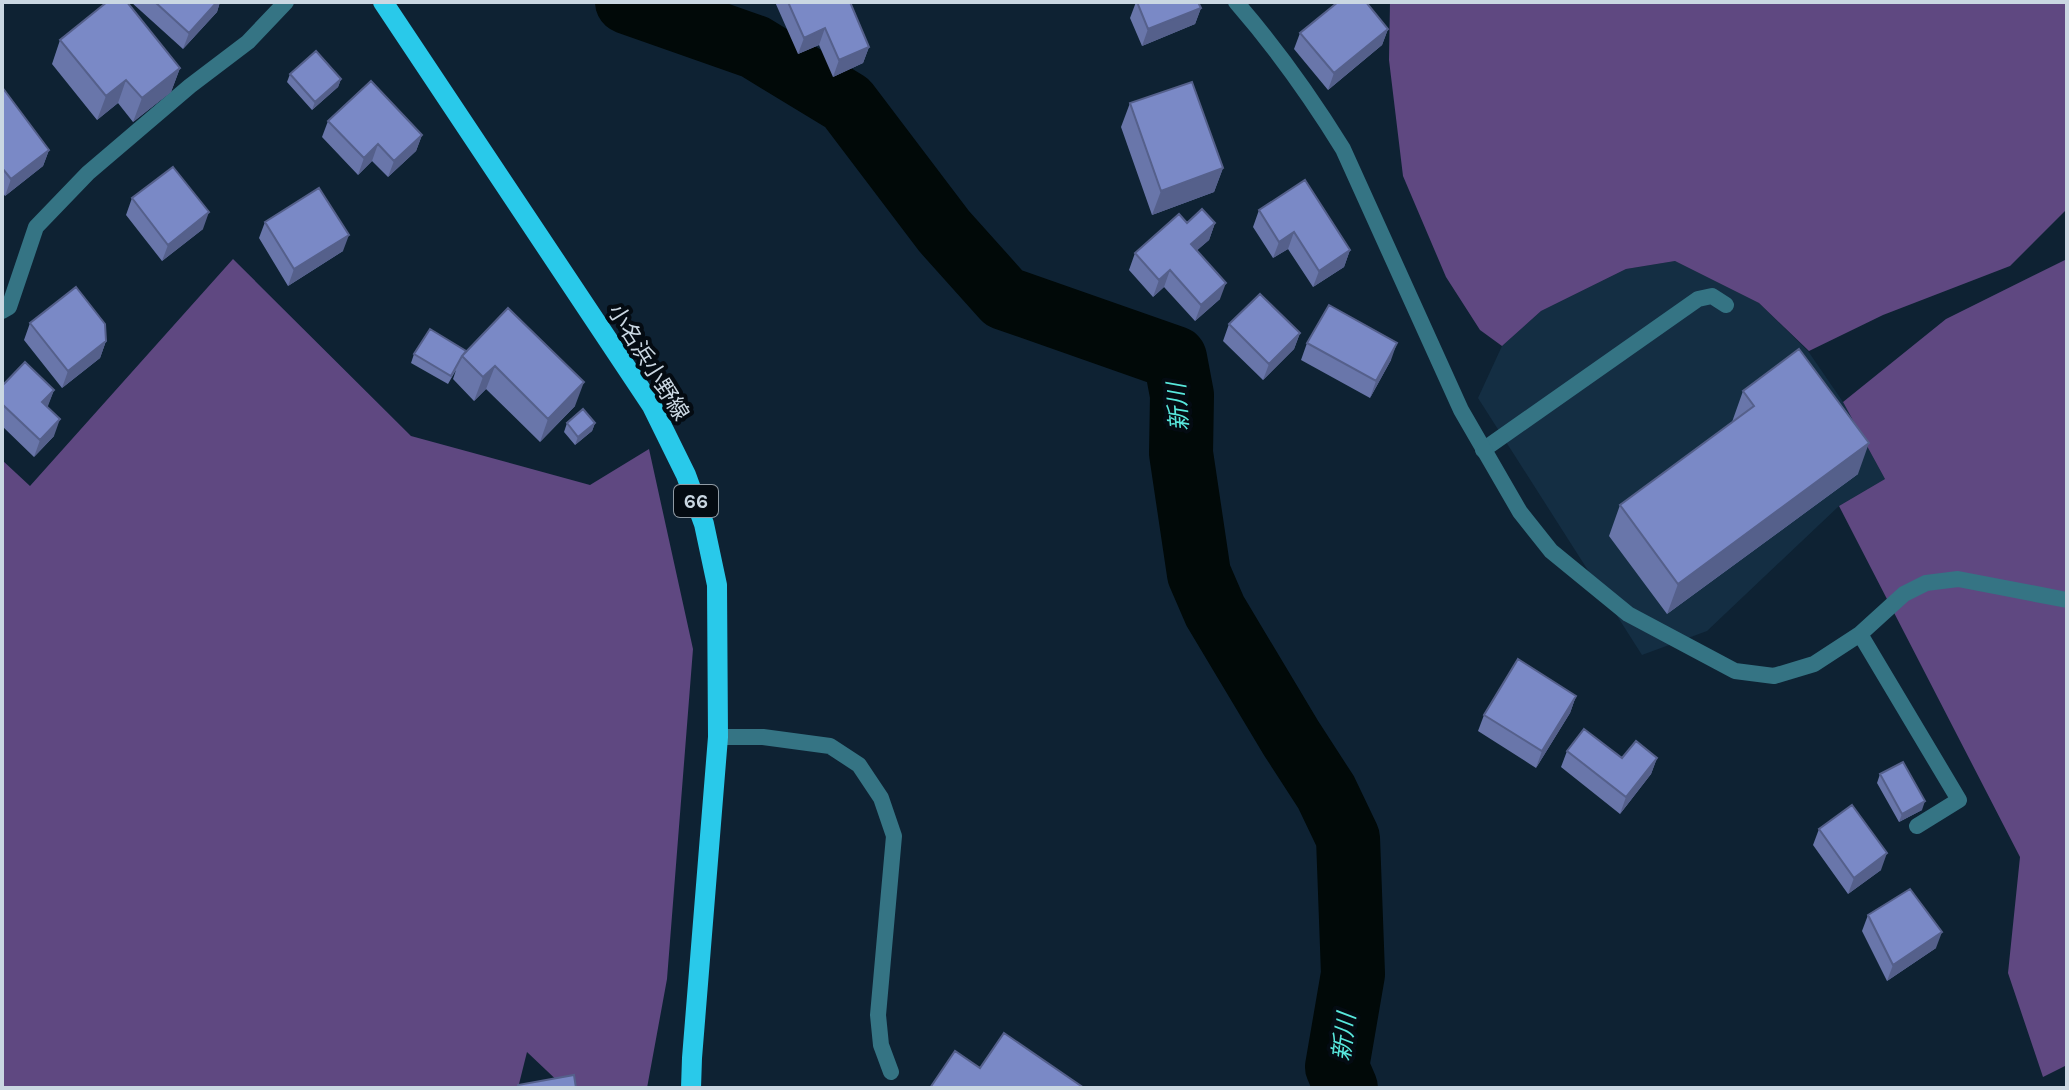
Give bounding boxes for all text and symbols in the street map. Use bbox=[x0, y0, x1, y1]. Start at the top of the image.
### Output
street label: 小名浜小野線 bbox=[602, 300, 694, 425]
water label: 新川 bbox=[1162, 379, 1194, 432]
road number: 66 bbox=[674, 485, 718, 517]
water label: 新川 bbox=[1327, 1008, 1361, 1063]

